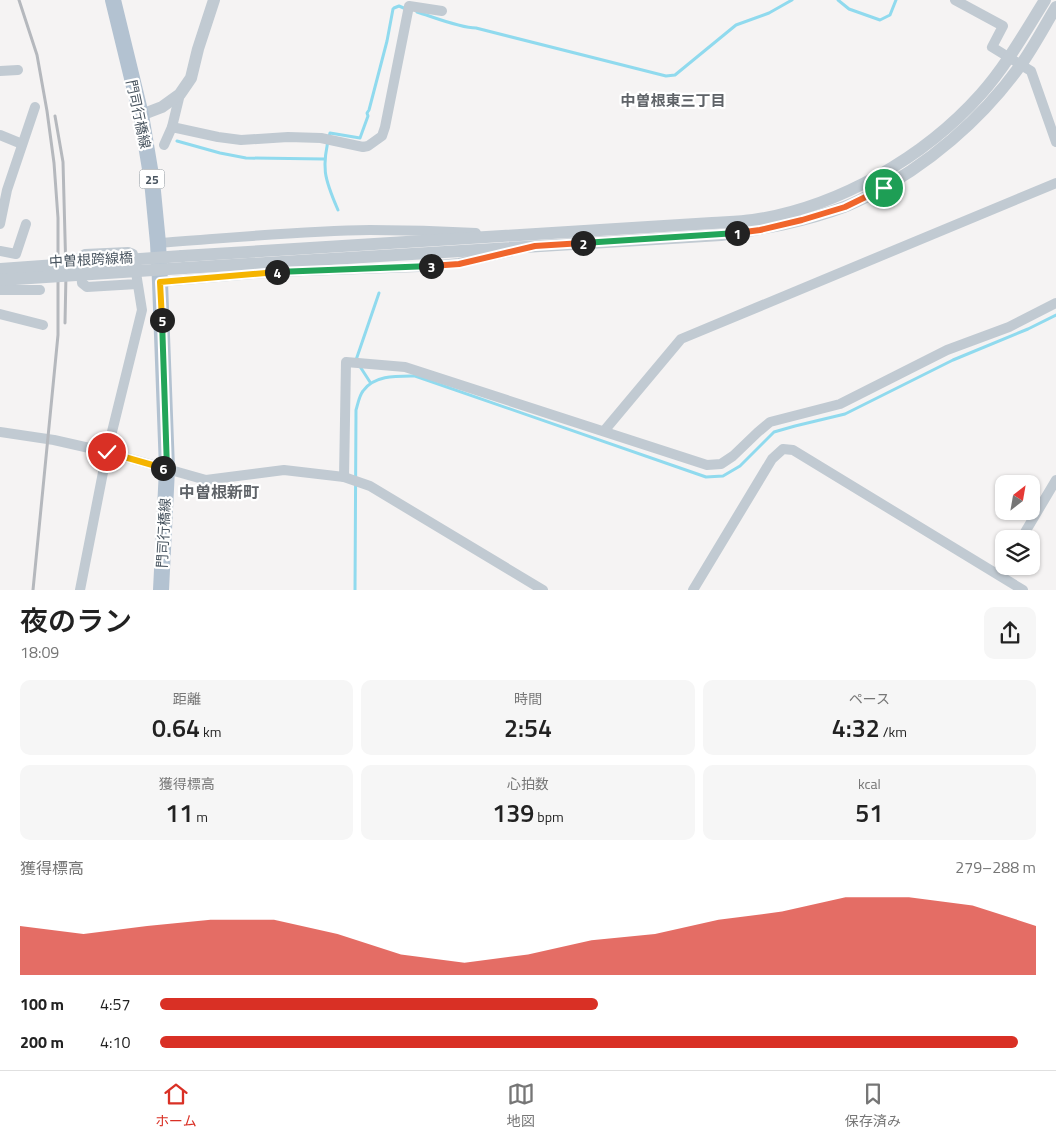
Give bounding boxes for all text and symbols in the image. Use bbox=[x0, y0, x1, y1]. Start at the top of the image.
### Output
street label: 門司行橋線 bbox=[121, 78, 157, 150]
district label: 中曽根東三丁目 bbox=[620, 89, 726, 112]
pin bbox=[863, 167, 905, 209]
road number: 25 bbox=[140, 170, 164, 188]
icon: arrive bbox=[870, 174, 898, 202]
pin: 1 bbox=[724, 220, 750, 246]
text: 1 bbox=[734, 223, 741, 244]
pin: 2 bbox=[570, 230, 596, 256]
text: 2 bbox=[580, 233, 587, 254]
street label: 中曽根跨線橋 bbox=[49, 246, 133, 272]
pin: 3 bbox=[418, 254, 444, 278]
text: 3 bbox=[428, 256, 435, 277]
pin: 4 bbox=[264, 260, 290, 284]
text: 4 bbox=[274, 262, 281, 283]
pin: 5 bbox=[150, 308, 174, 332]
text: 5 bbox=[159, 310, 166, 331]
pin bbox=[86, 431, 128, 473]
icon: check bbox=[93, 438, 121, 466]
pin: 6 bbox=[150, 456, 176, 480]
text: 6 bbox=[160, 458, 167, 479]
north arrow bbox=[995, 475, 1040, 520]
map controls bbox=[995, 475, 1040, 575]
district label: 中曽根新町 bbox=[179, 480, 259, 504]
street label: 門司行橋線 bbox=[151, 497, 175, 569]
button: layers bbox=[995, 530, 1040, 575]
text: 夜のラン bbox=[20, 599, 132, 642]
button: share bbox=[984, 607, 1036, 659]
text: 18:09 bbox=[20, 640, 59, 664]
text: 距離 bbox=[173, 688, 201, 709]
text: 時間 bbox=[514, 688, 542, 709]
text: ペース bbox=[849, 688, 890, 709]
text: 0.64 bbox=[152, 709, 200, 747]
text: 2:54 bbox=[504, 709, 552, 747]
text: 4:32 bbox=[832, 709, 880, 747]
text: km bbox=[200, 721, 221, 742]
text: /km bbox=[880, 721, 907, 742]
text: 獲得標高 bbox=[159, 773, 215, 794]
text: 心拍数 bbox=[507, 773, 549, 794]
text: kcal bbox=[858, 773, 881, 794]
text: 11 bbox=[165, 794, 193, 832]
text: 139 bbox=[492, 794, 534, 832]
text: 51 bbox=[855, 794, 883, 832]
text: m bbox=[193, 806, 208, 827]
text: bpm bbox=[534, 806, 564, 827]
text: 279–288 m bbox=[955, 855, 1036, 879]
text: 獲得標高 bbox=[20, 856, 84, 880]
text: 100 m bbox=[20, 992, 64, 1016]
text: 4:57 bbox=[100, 992, 130, 1016]
text: 200 m bbox=[20, 1030, 64, 1054]
text: 4:10 bbox=[100, 1030, 130, 1054]
tab: ホーム bbox=[155, 1080, 197, 1131]
tab: 地図 bbox=[507, 1080, 535, 1131]
tab: 保存済み bbox=[845, 1080, 901, 1131]

